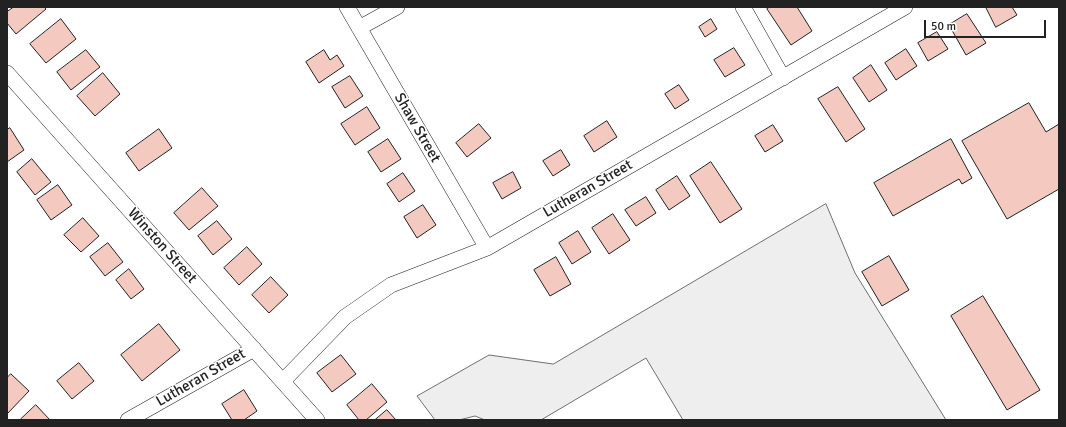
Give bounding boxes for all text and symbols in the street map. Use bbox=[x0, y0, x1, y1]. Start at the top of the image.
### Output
scale bar bbox=[926, 12, 1048, 38]
text: 50 m bbox=[931, 19, 956, 34]
street label: Shaw Street bbox=[390, 90, 444, 166]
street label: Lutheran Street bbox=[540, 156, 636, 222]
street label: Winston Street bbox=[124, 205, 200, 287]
street label: Lutheran Street bbox=[153, 345, 249, 411]

